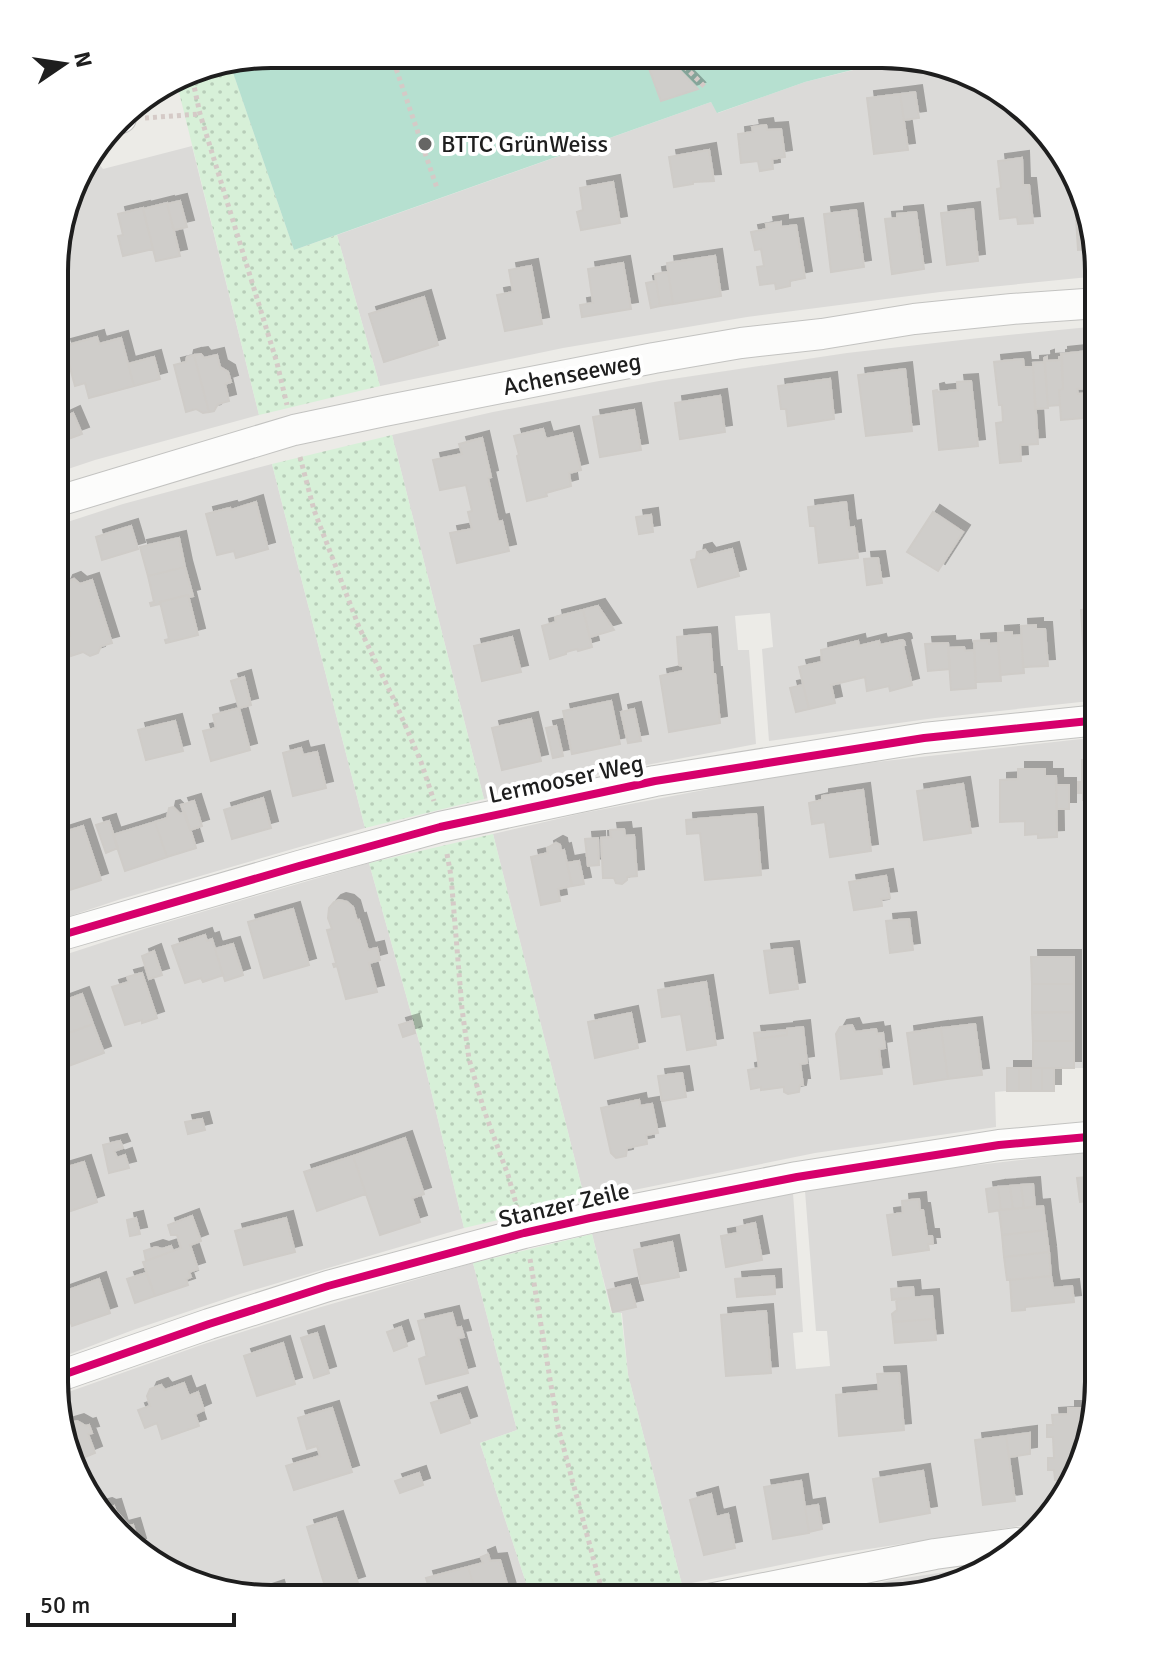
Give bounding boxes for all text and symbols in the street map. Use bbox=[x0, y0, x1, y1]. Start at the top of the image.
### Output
north arrow bbox=[24, 24, 104, 104]
text: N bbox=[68, 49, 98, 70]
place label: BTTC GrünWeiss bbox=[441, 129, 608, 159]
marker: BTTC GrünWeiss bbox=[416, 135, 434, 153]
street label: Achenseeweg bbox=[500, 346, 644, 402]
street label: Lermooser Weg bbox=[486, 748, 646, 810]
street label: Stanzer Zeile bbox=[495, 1175, 633, 1235]
scale bar bbox=[28, 1577, 234, 1627]
text: 50 m bbox=[40, 1590, 90, 1620]

